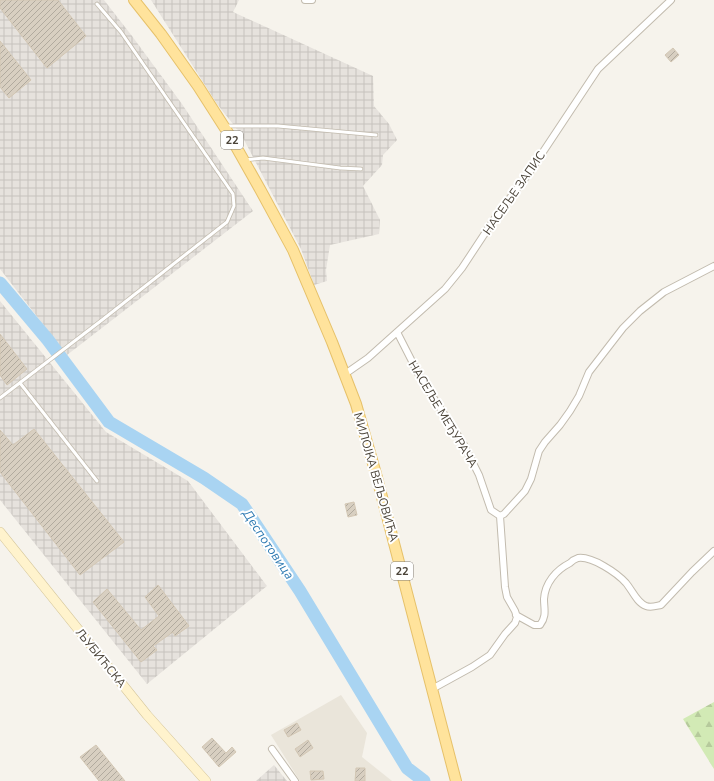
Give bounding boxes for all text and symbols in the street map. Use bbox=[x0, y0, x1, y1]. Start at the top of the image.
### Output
road number: 22 bbox=[221, 131, 243, 149]
street label: НАСЕЉЕ ЗАПИС bbox=[479, 148, 549, 238]
street label: НАСЕЉЕ МЕЂУРАЧА bbox=[405, 357, 481, 471]
street label: МИЛОЈКА ВЕЉОВИЋА bbox=[350, 410, 402, 544]
water label: Деспотовица bbox=[238, 505, 298, 583]
road number: 22 bbox=[391, 562, 413, 580]
street label: ЉУБИЋСКА bbox=[72, 625, 130, 691]

